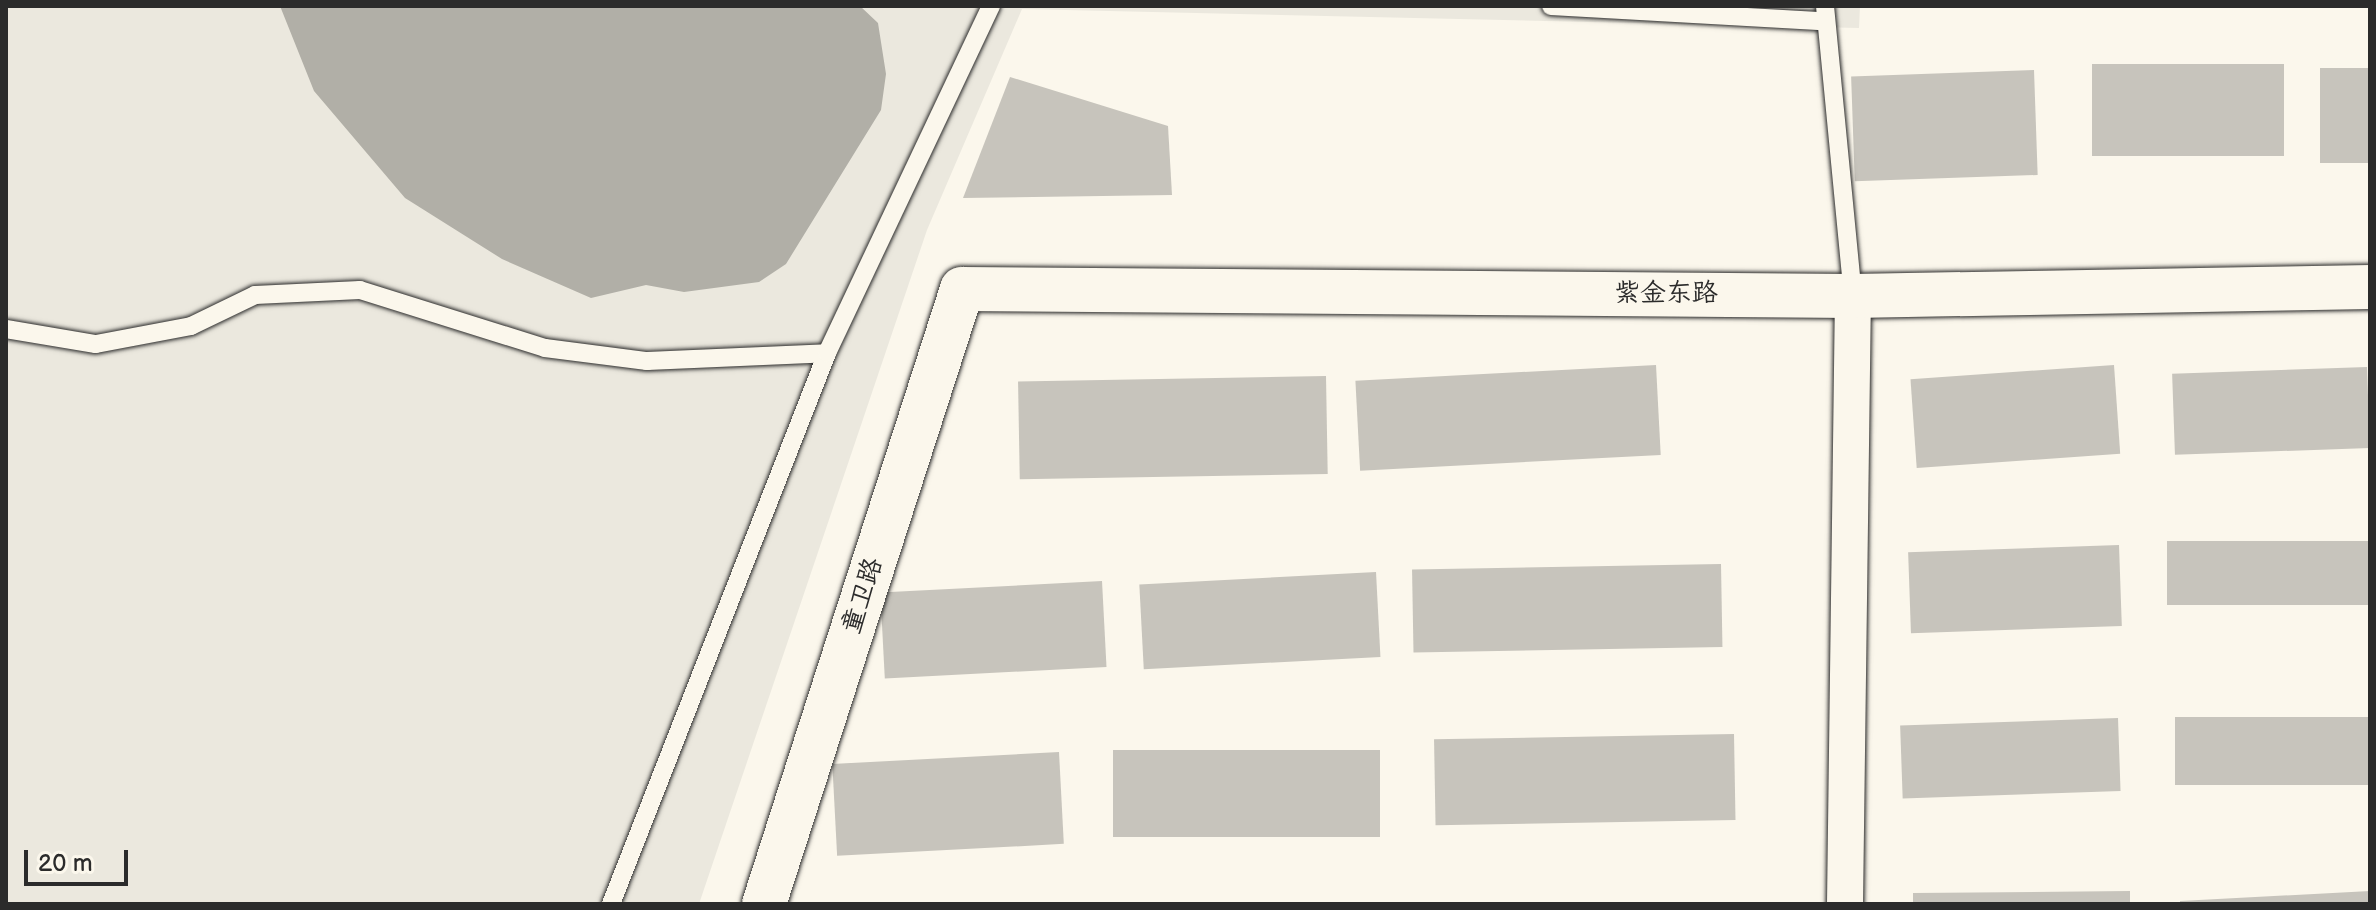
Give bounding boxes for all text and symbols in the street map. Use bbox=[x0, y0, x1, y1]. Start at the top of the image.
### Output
street label: 紫金东路 bbox=[1614, 278, 1718, 310]
street label: 童卫路 bbox=[836, 554, 890, 638]
scale bar bbox=[28, 834, 132, 884]
text: 20 m bbox=[38, 849, 93, 878]

